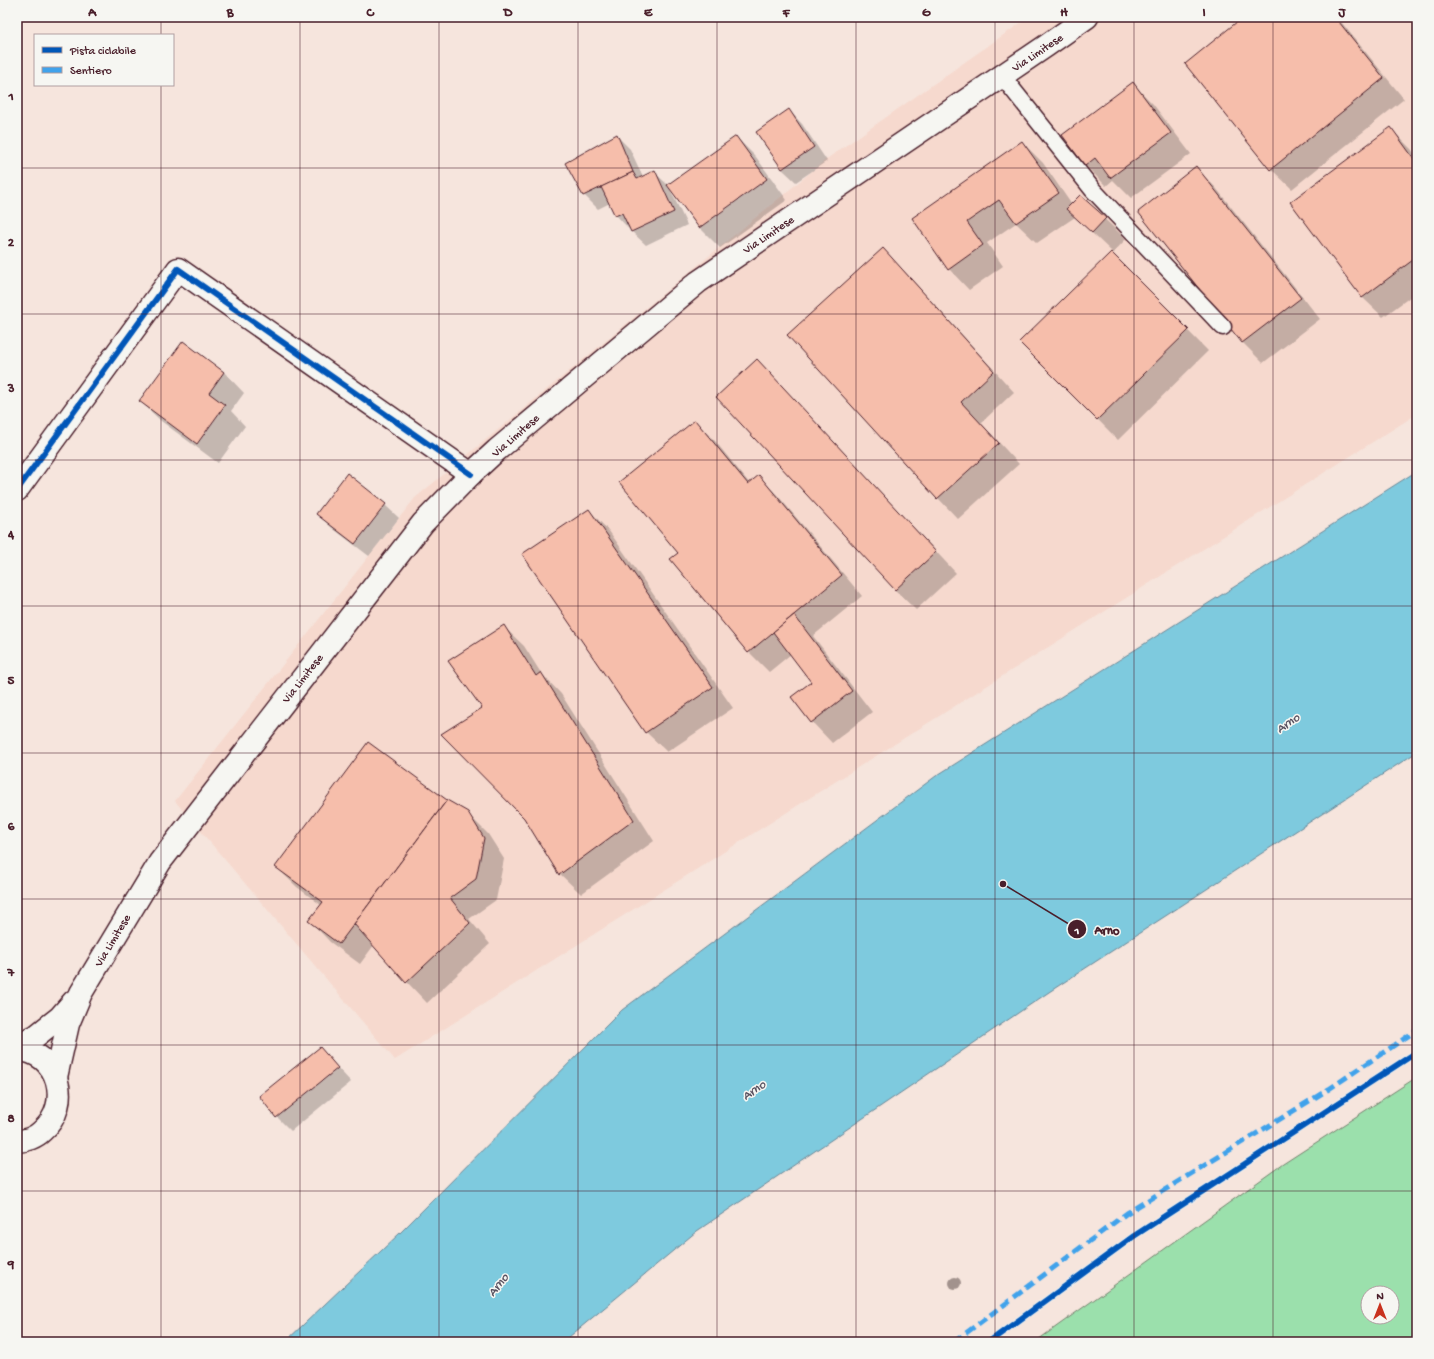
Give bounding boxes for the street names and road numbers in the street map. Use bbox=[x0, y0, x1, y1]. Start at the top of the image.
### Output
street label: Via Limitese bbox=[1009, 31, 1067, 76]
street label: Via Limitese bbox=[740, 213, 798, 258]
street label: Via Limitese bbox=[489, 411, 544, 462]
street label: Via Limitese bbox=[279, 651, 328, 707]
street label: Via Limitese bbox=[92, 912, 135, 971]

